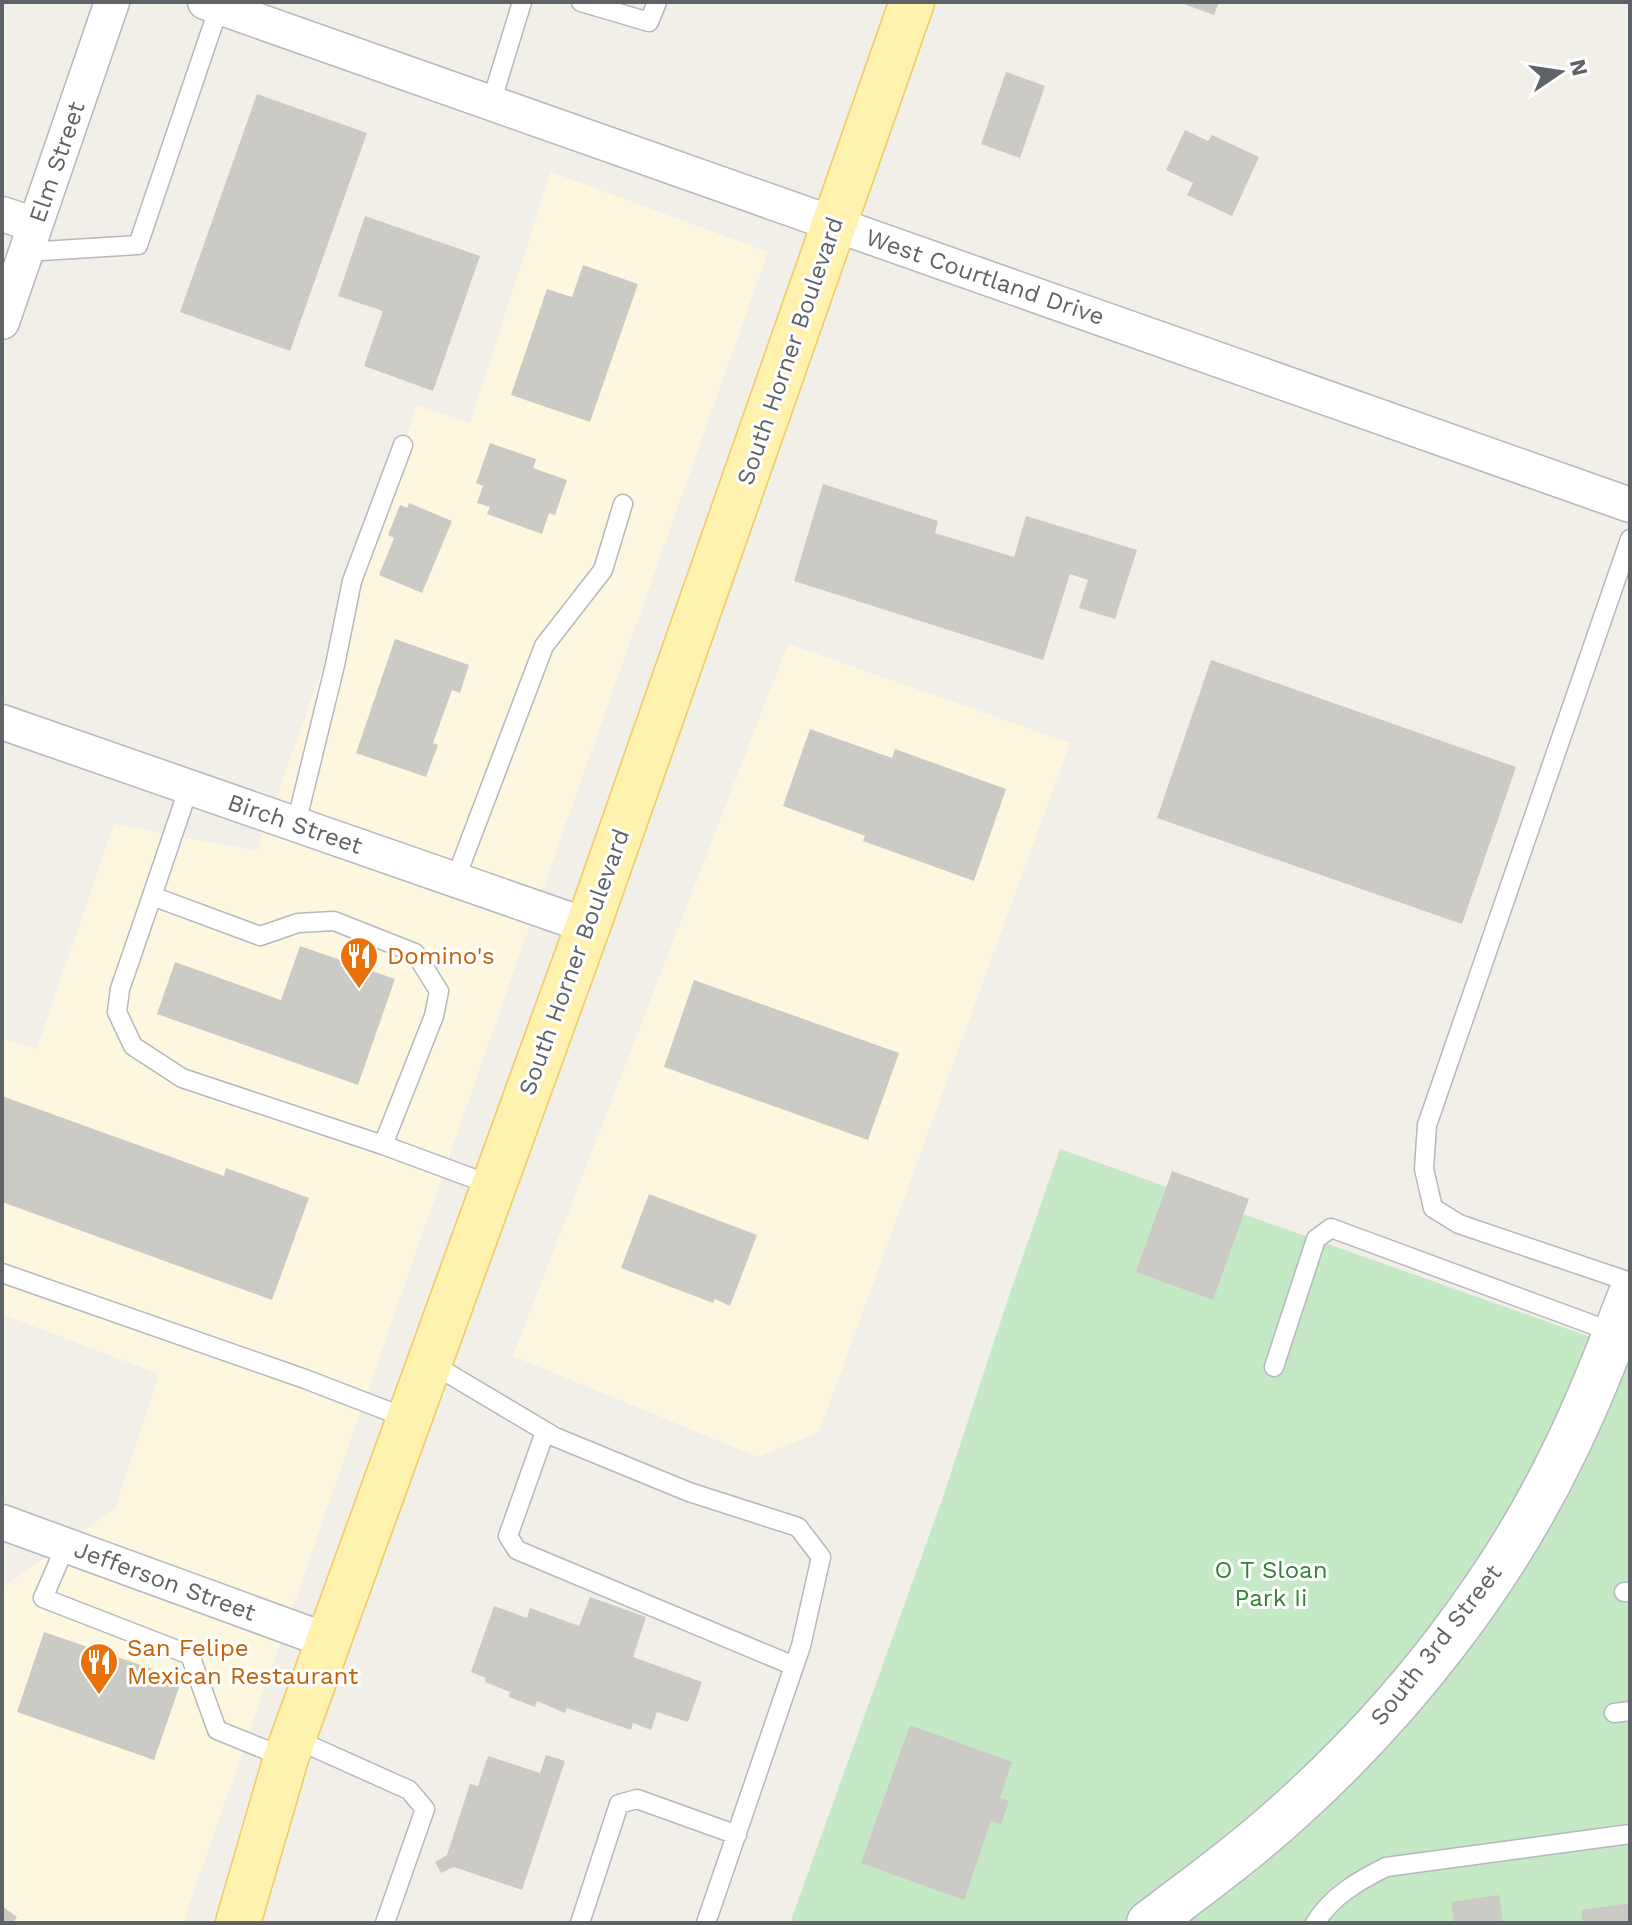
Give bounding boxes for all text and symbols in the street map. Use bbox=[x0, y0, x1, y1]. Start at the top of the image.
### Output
north arrow bbox=[1520, 32, 1600, 112]
text: N bbox=[1565, 57, 1593, 78]
street label: Elm Street bbox=[23, 98, 91, 226]
street label: South Horner Boulevard bbox=[731, 213, 849, 489]
street label: West Courtland Drive bbox=[862, 223, 1108, 331]
street label: Birch Street bbox=[224, 788, 366, 860]
street label: South Horner Boulevard bbox=[513, 825, 635, 1099]
restaurant icon: Domino's bbox=[338, 935, 380, 990]
place label: Domino's bbox=[387, 942, 495, 970]
street label: Jefferson Street bbox=[70, 1535, 260, 1627]
park label: O T Sloan Park Ii bbox=[1214, 1556, 1328, 1612]
street label: South 3rd Street bbox=[1364, 1559, 1508, 1731]
place label: San Felipe Mexican Restaurant bbox=[127, 1634, 358, 1690]
restaurant icon: San Felipe Mexican Restaurant bbox=[78, 1641, 120, 1696]

